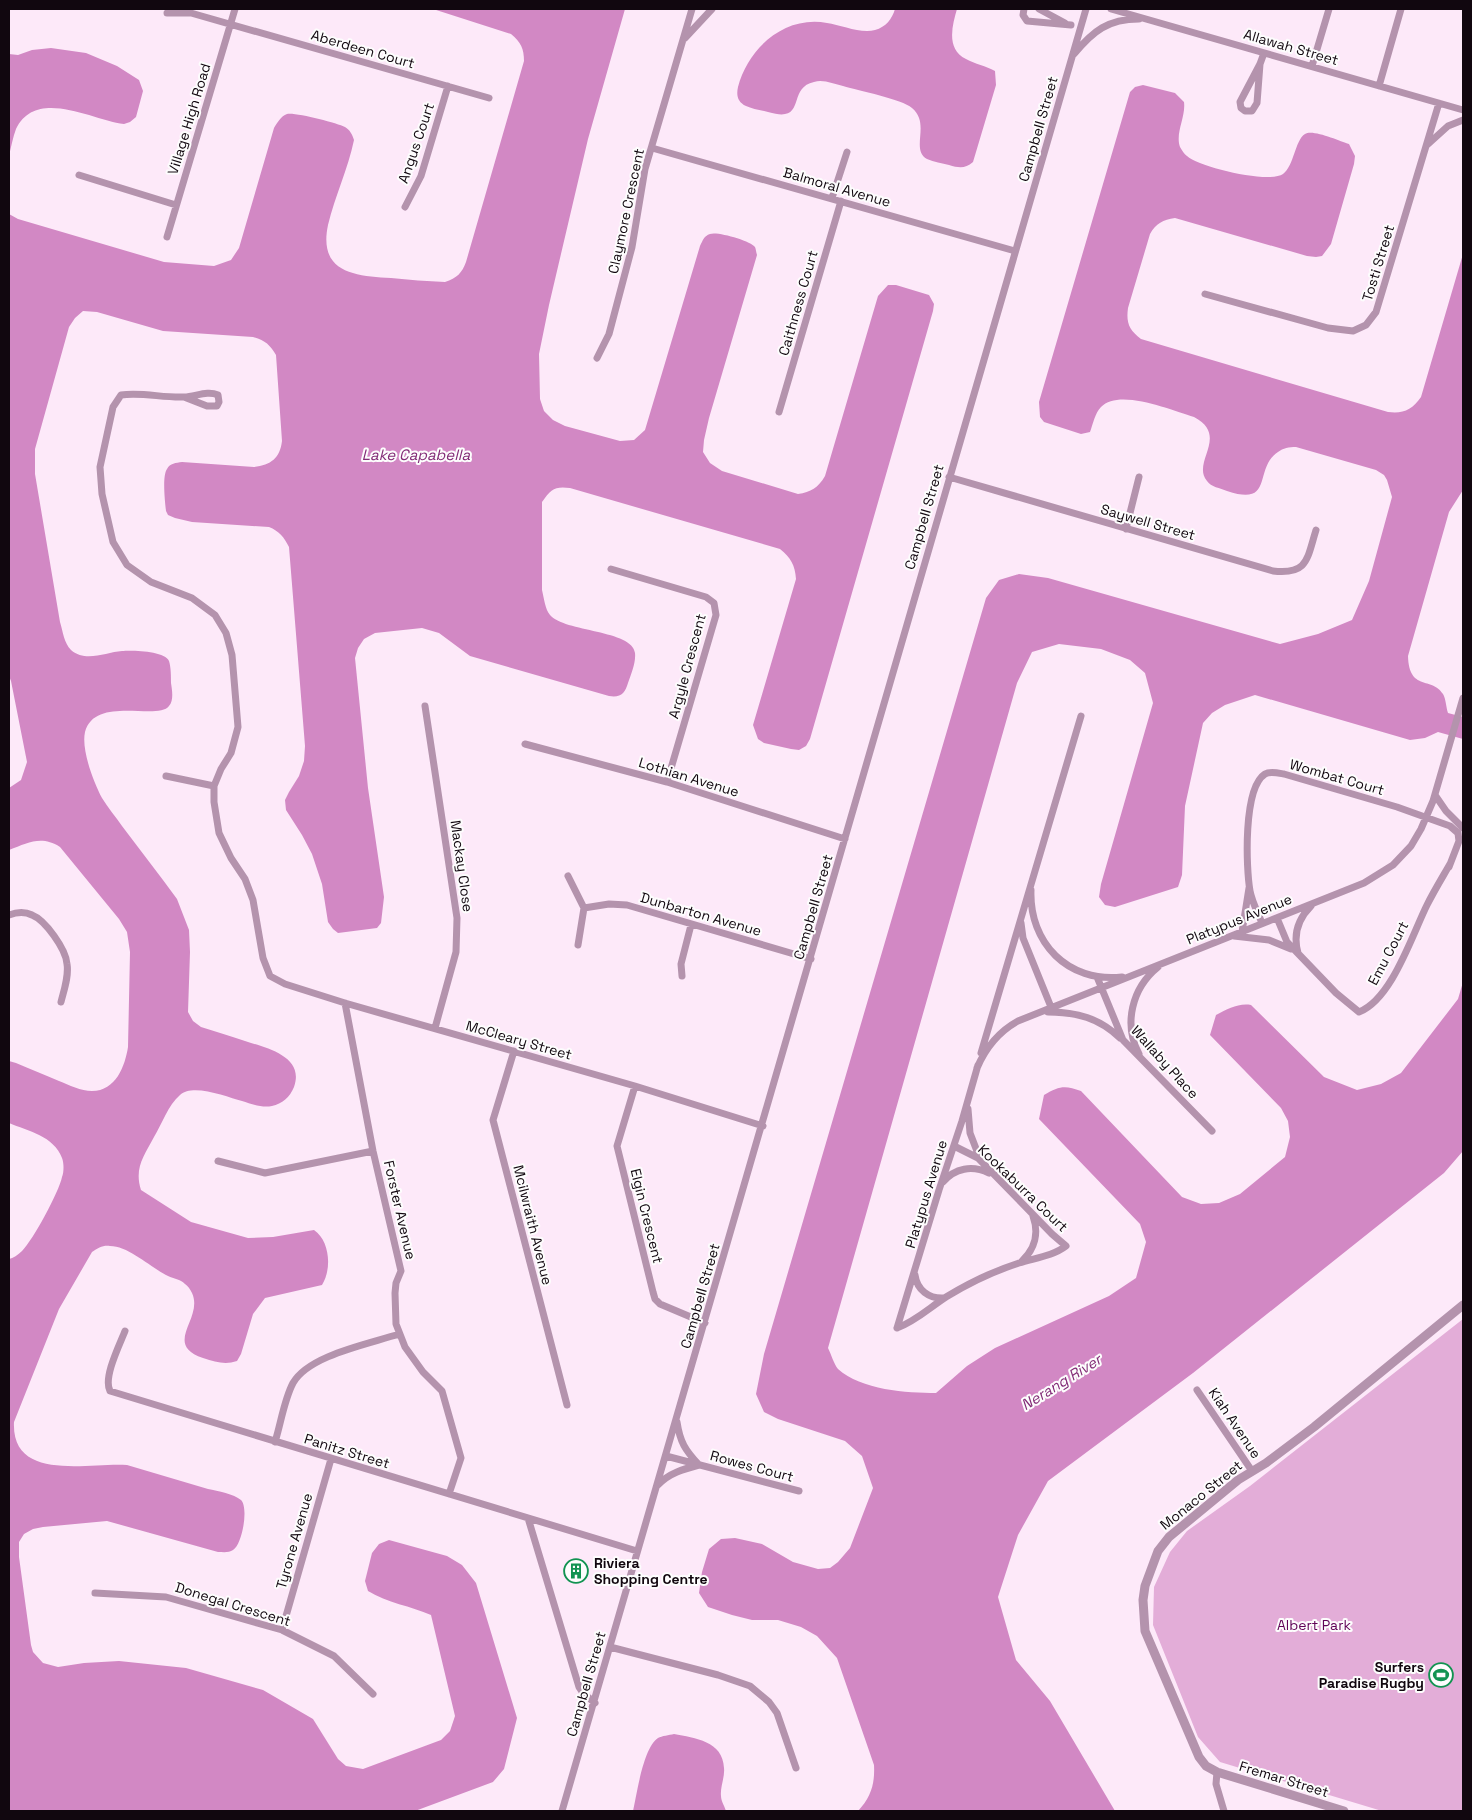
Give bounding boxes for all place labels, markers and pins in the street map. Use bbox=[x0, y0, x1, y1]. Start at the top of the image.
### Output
place label: Riviera Shopping Centre bbox=[594, 1554, 708, 1588]
building icon: Riviera Shopping Centre bbox=[563, 1558, 589, 1584]
place label: Surfers Paradise Rugby bbox=[1319, 1658, 1424, 1692]
sports icon: Surfers Paradise Rugby bbox=[1428, 1662, 1454, 1688]

